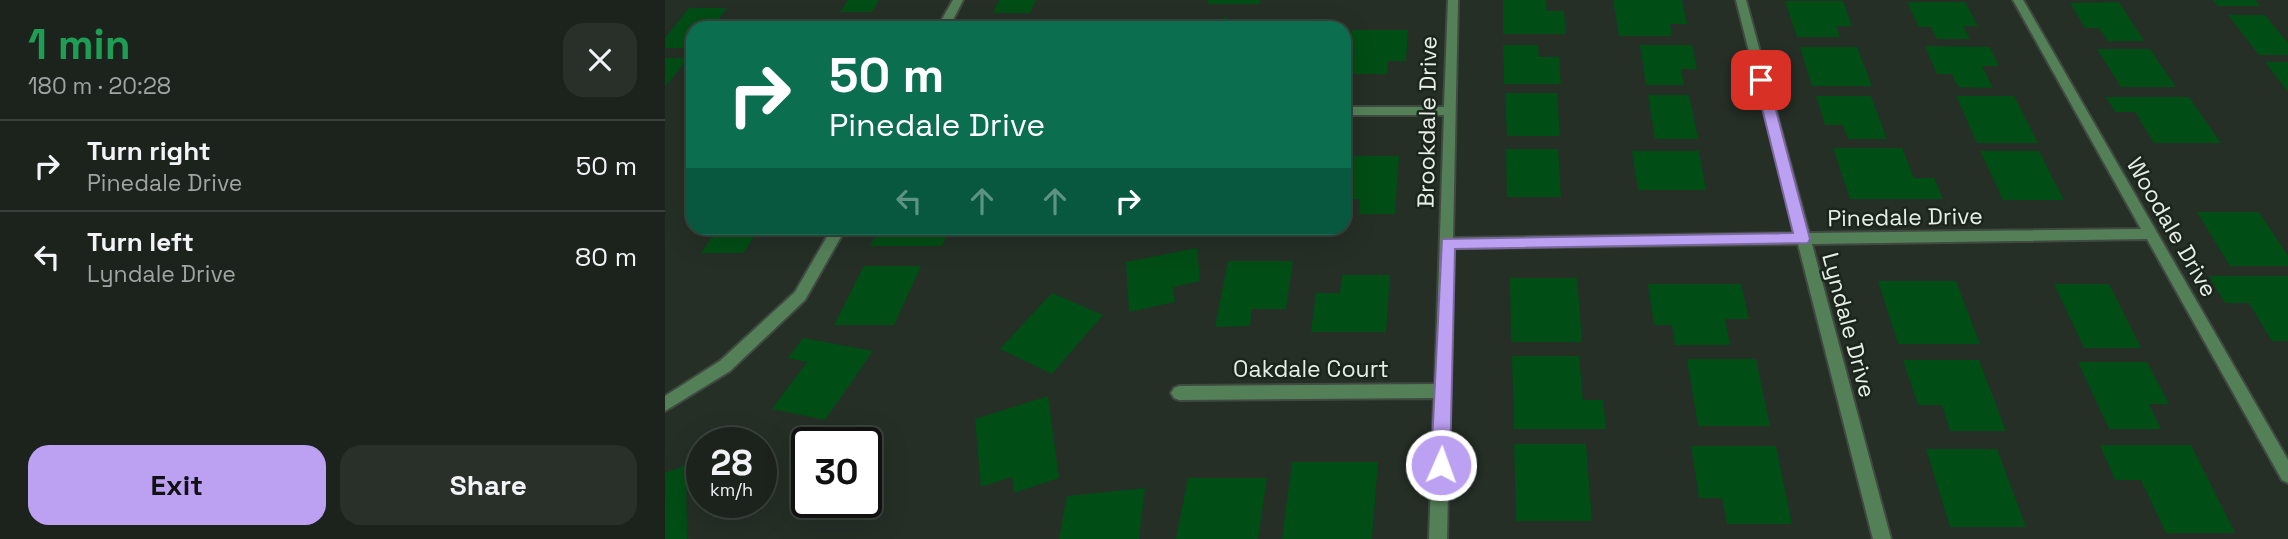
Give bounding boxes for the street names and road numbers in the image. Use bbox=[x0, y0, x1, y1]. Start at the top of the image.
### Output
street label: Brookdale Drive bbox=[1411, 36, 1443, 208]
street label: Woodale Drive bbox=[2120, 152, 2224, 302]
street label: Pinedale Drive bbox=[1827, 201, 1983, 233]
street label: Lyndale Drive bbox=[1815, 249, 1883, 401]
street label: Oakdale Court bbox=[1233, 354, 1389, 384]

